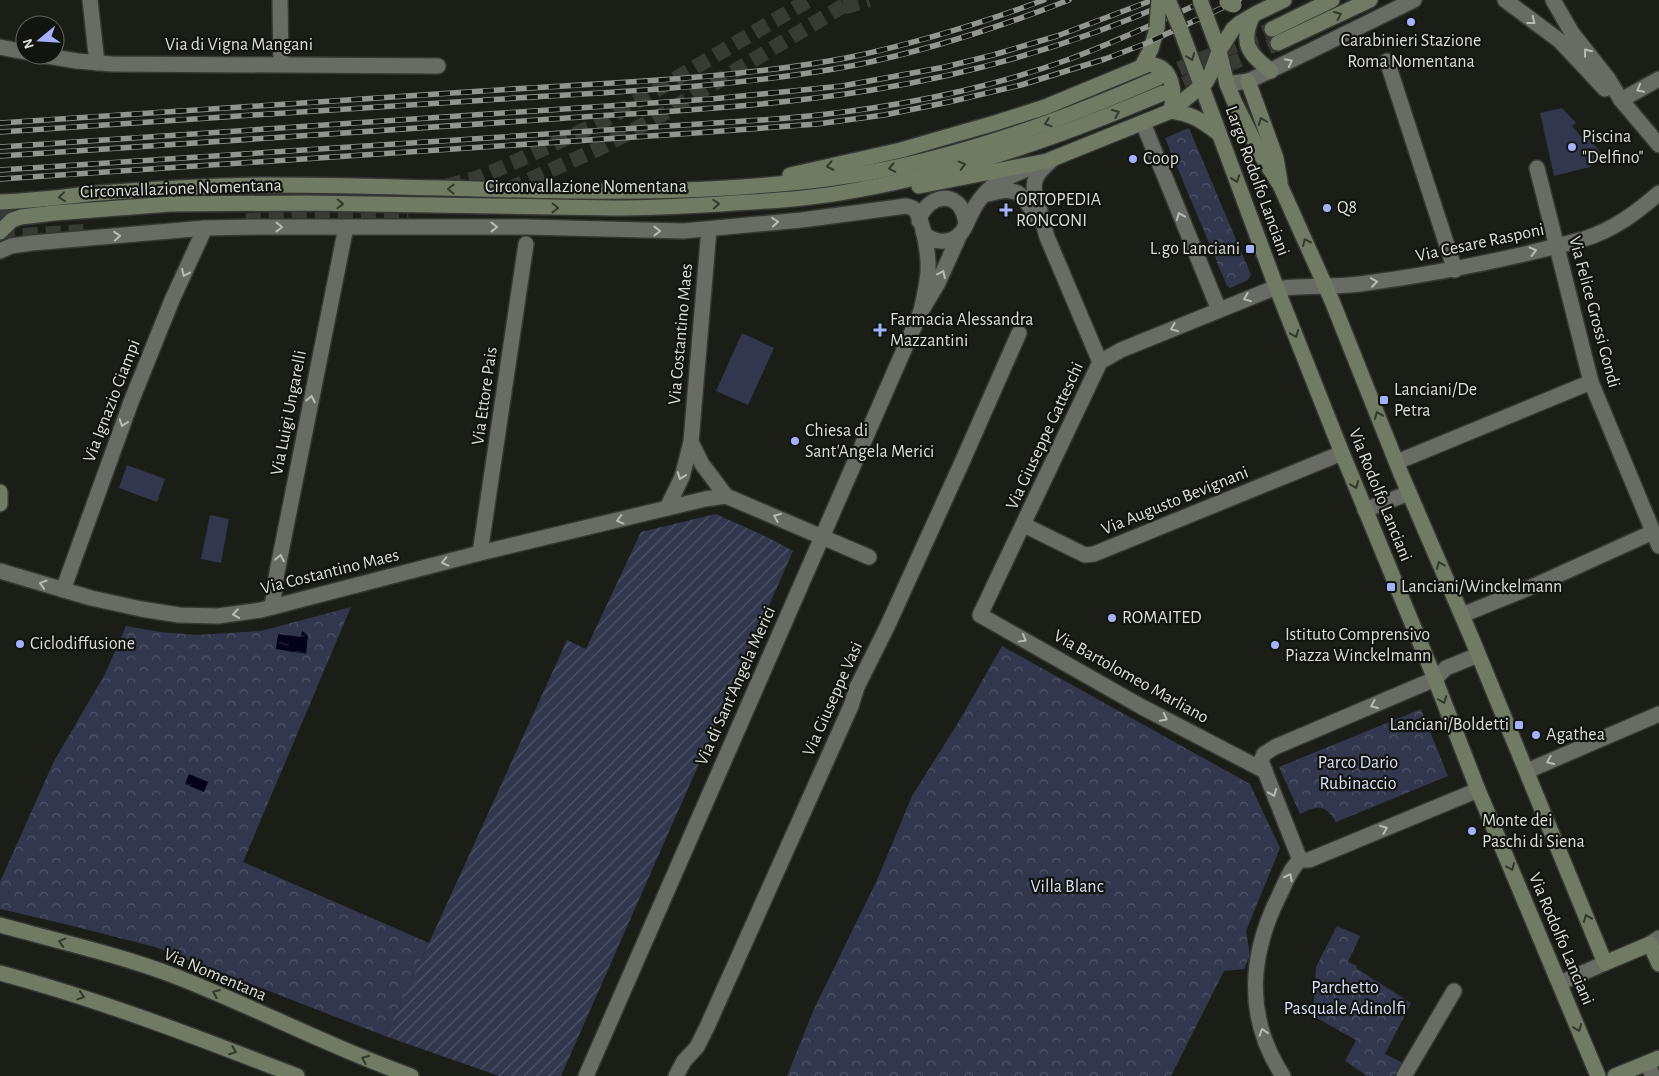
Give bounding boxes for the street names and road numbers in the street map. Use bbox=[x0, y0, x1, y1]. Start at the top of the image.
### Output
street label: Via di Vigna Mangani bbox=[165, 36, 313, 54]
street label: Largo Rodolfo Lanciani bbox=[1222, 104, 1292, 258]
street label: Circonvallazione Nomentana bbox=[80, 176, 282, 202]
street label: Circonvallazione Nomentana bbox=[485, 178, 687, 196]
street label: Via Cesare Rasponi bbox=[1414, 221, 1546, 265]
street label: Via Felice Grossi Gondi bbox=[1565, 234, 1623, 390]
street label: Via Costantino Maes bbox=[666, 263, 696, 405]
street label: Via Ignazio Ciampi bbox=[80, 337, 144, 465]
street label: Via Ettore Pais bbox=[469, 346, 501, 446]
street label: Via Luigi Ungarelli bbox=[268, 349, 310, 477]
street label: Via Giuseppe Gatteschi bbox=[1003, 359, 1087, 513]
street label: Via Rodolfo Lanciani bbox=[1345, 426, 1415, 564]
street label: Via Augusto Bevignani bbox=[1099, 463, 1251, 539]
street label: Via Costantino Maes bbox=[259, 546, 401, 598]
street label: Via di Sant'Angela Merici bbox=[693, 604, 779, 768]
street label: Via Bartolomeo Marliano bbox=[1050, 627, 1212, 727]
street label: Via Giuseppe Vasi bbox=[800, 639, 866, 759]
street label: Via Rodolfo Lanciani bbox=[1525, 870, 1597, 1008]
street label: Via Nomentana bbox=[161, 945, 269, 1005]

